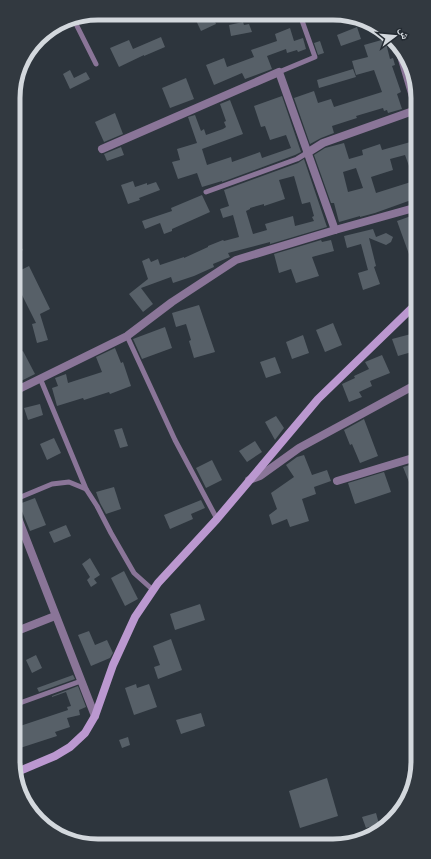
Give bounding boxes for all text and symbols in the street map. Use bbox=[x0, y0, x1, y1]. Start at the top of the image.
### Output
north arrow bbox=[375, 16, 415, 56]
text: ش bbox=[392, 25, 414, 42]

